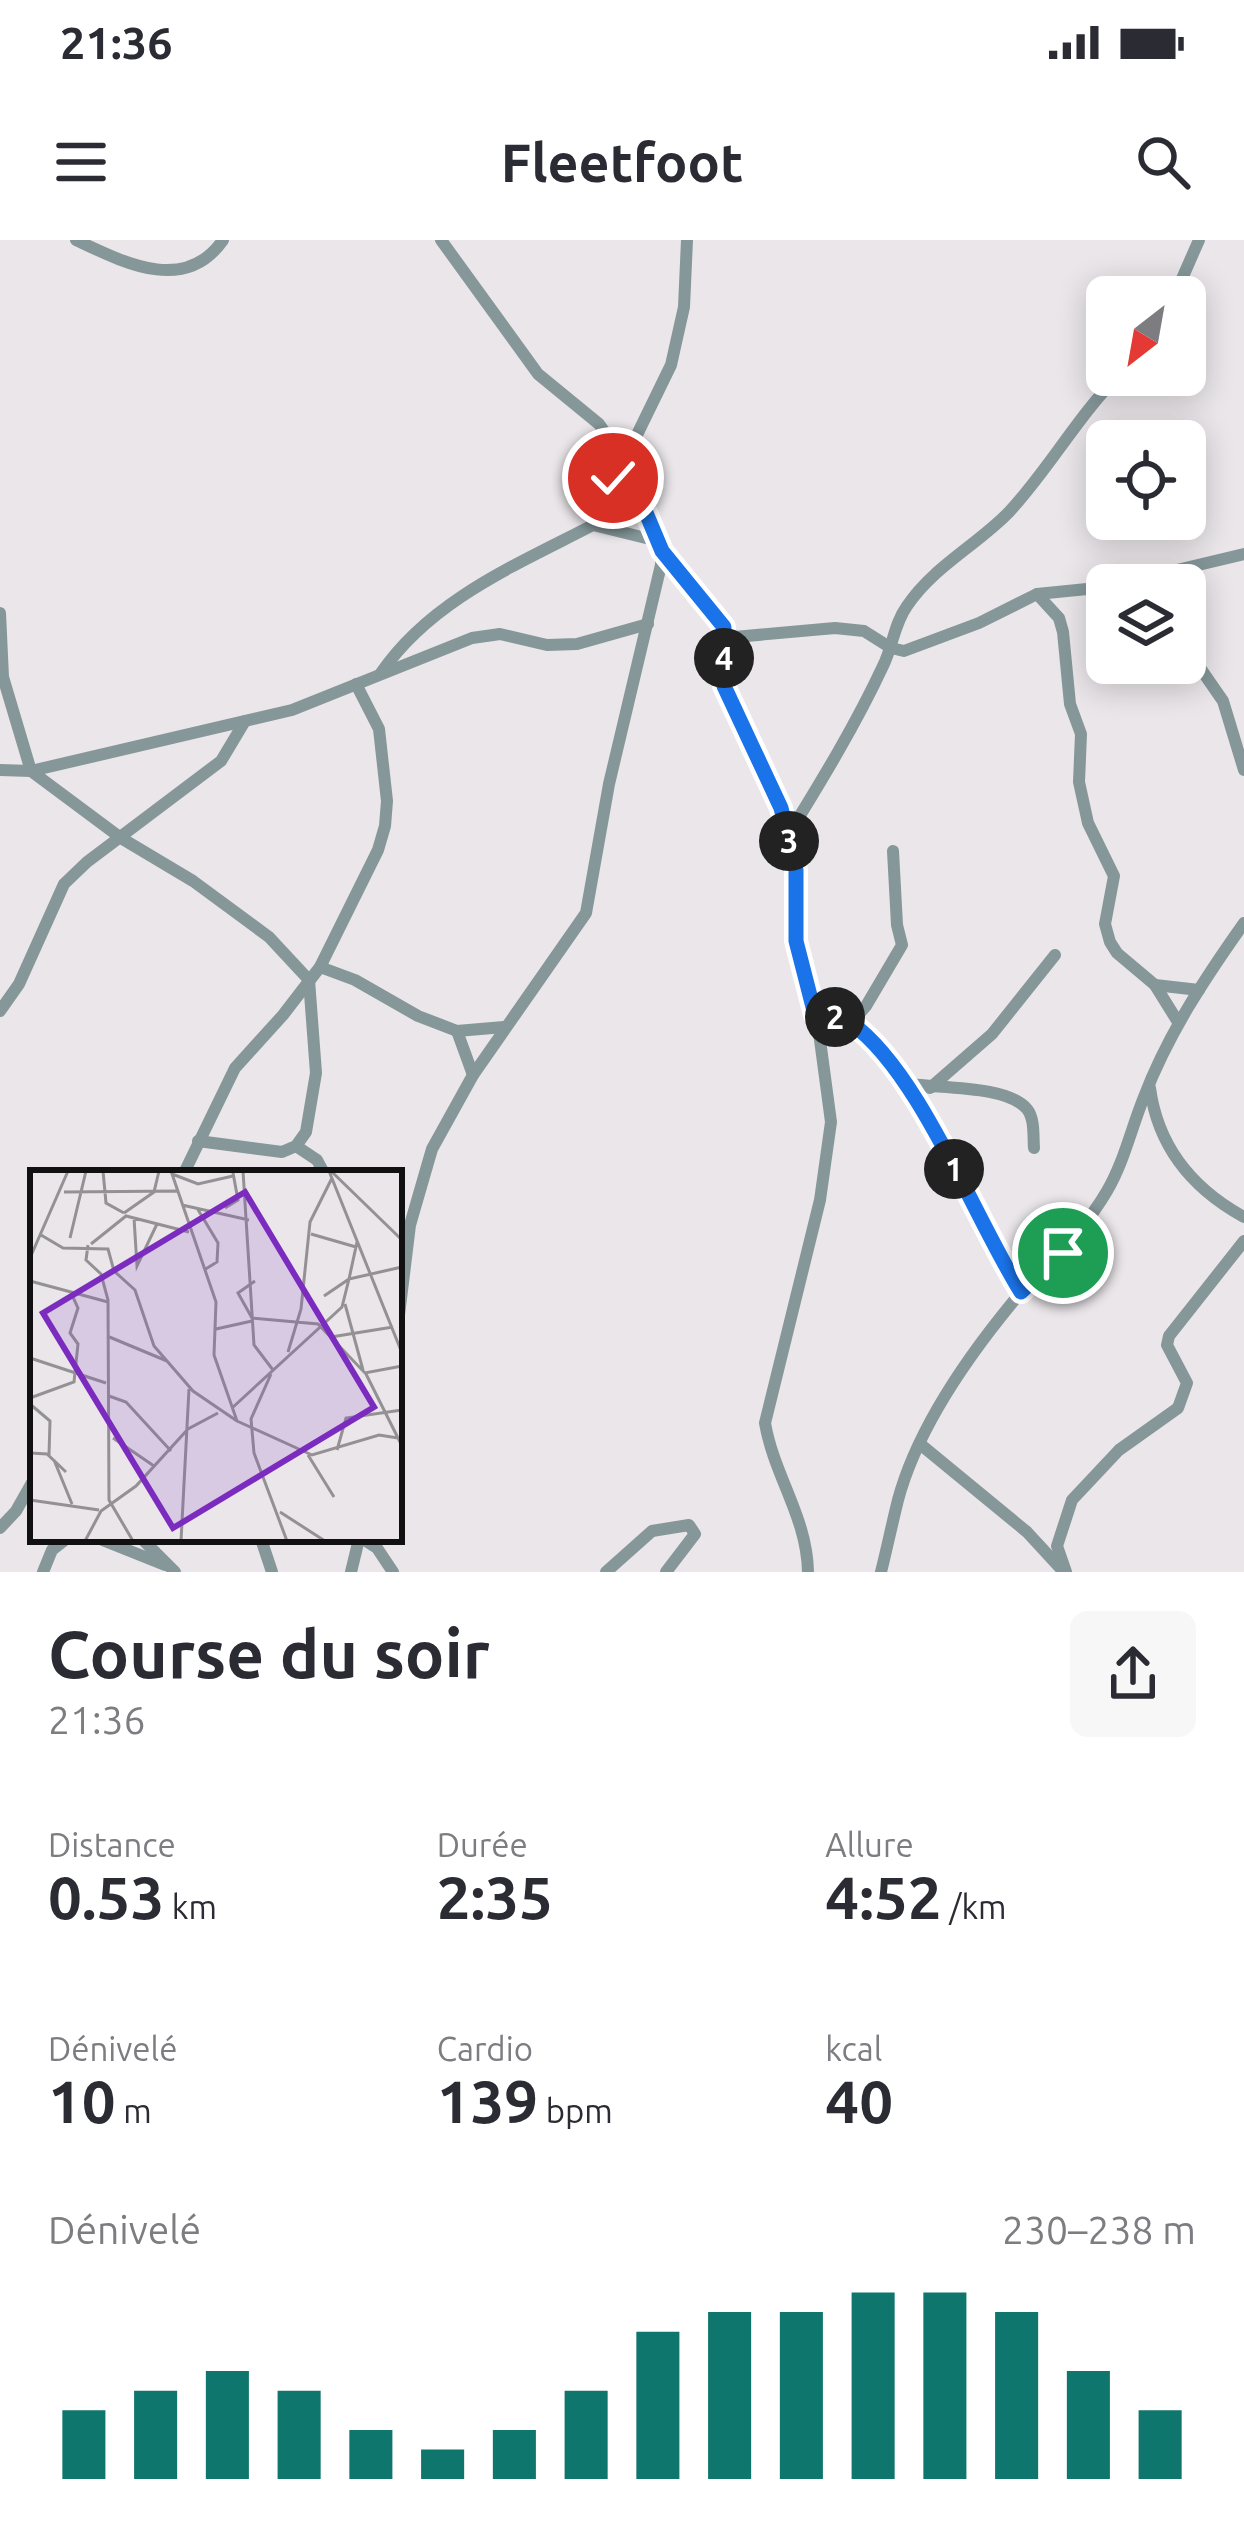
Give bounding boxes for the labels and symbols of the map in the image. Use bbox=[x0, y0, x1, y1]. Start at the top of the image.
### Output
north arrow bbox=[1086, 276, 1206, 396]
pin bbox=[562, 427, 664, 529]
pin: 4 bbox=[694, 628, 754, 688]
pin: 3 bbox=[759, 811, 819, 871]
pin: 2 bbox=[805, 987, 865, 1047]
pin: 1 bbox=[924, 1139, 984, 1199]
inset map bbox=[30, 1170, 402, 1542]
pin bbox=[1012, 1202, 1114, 1304]

